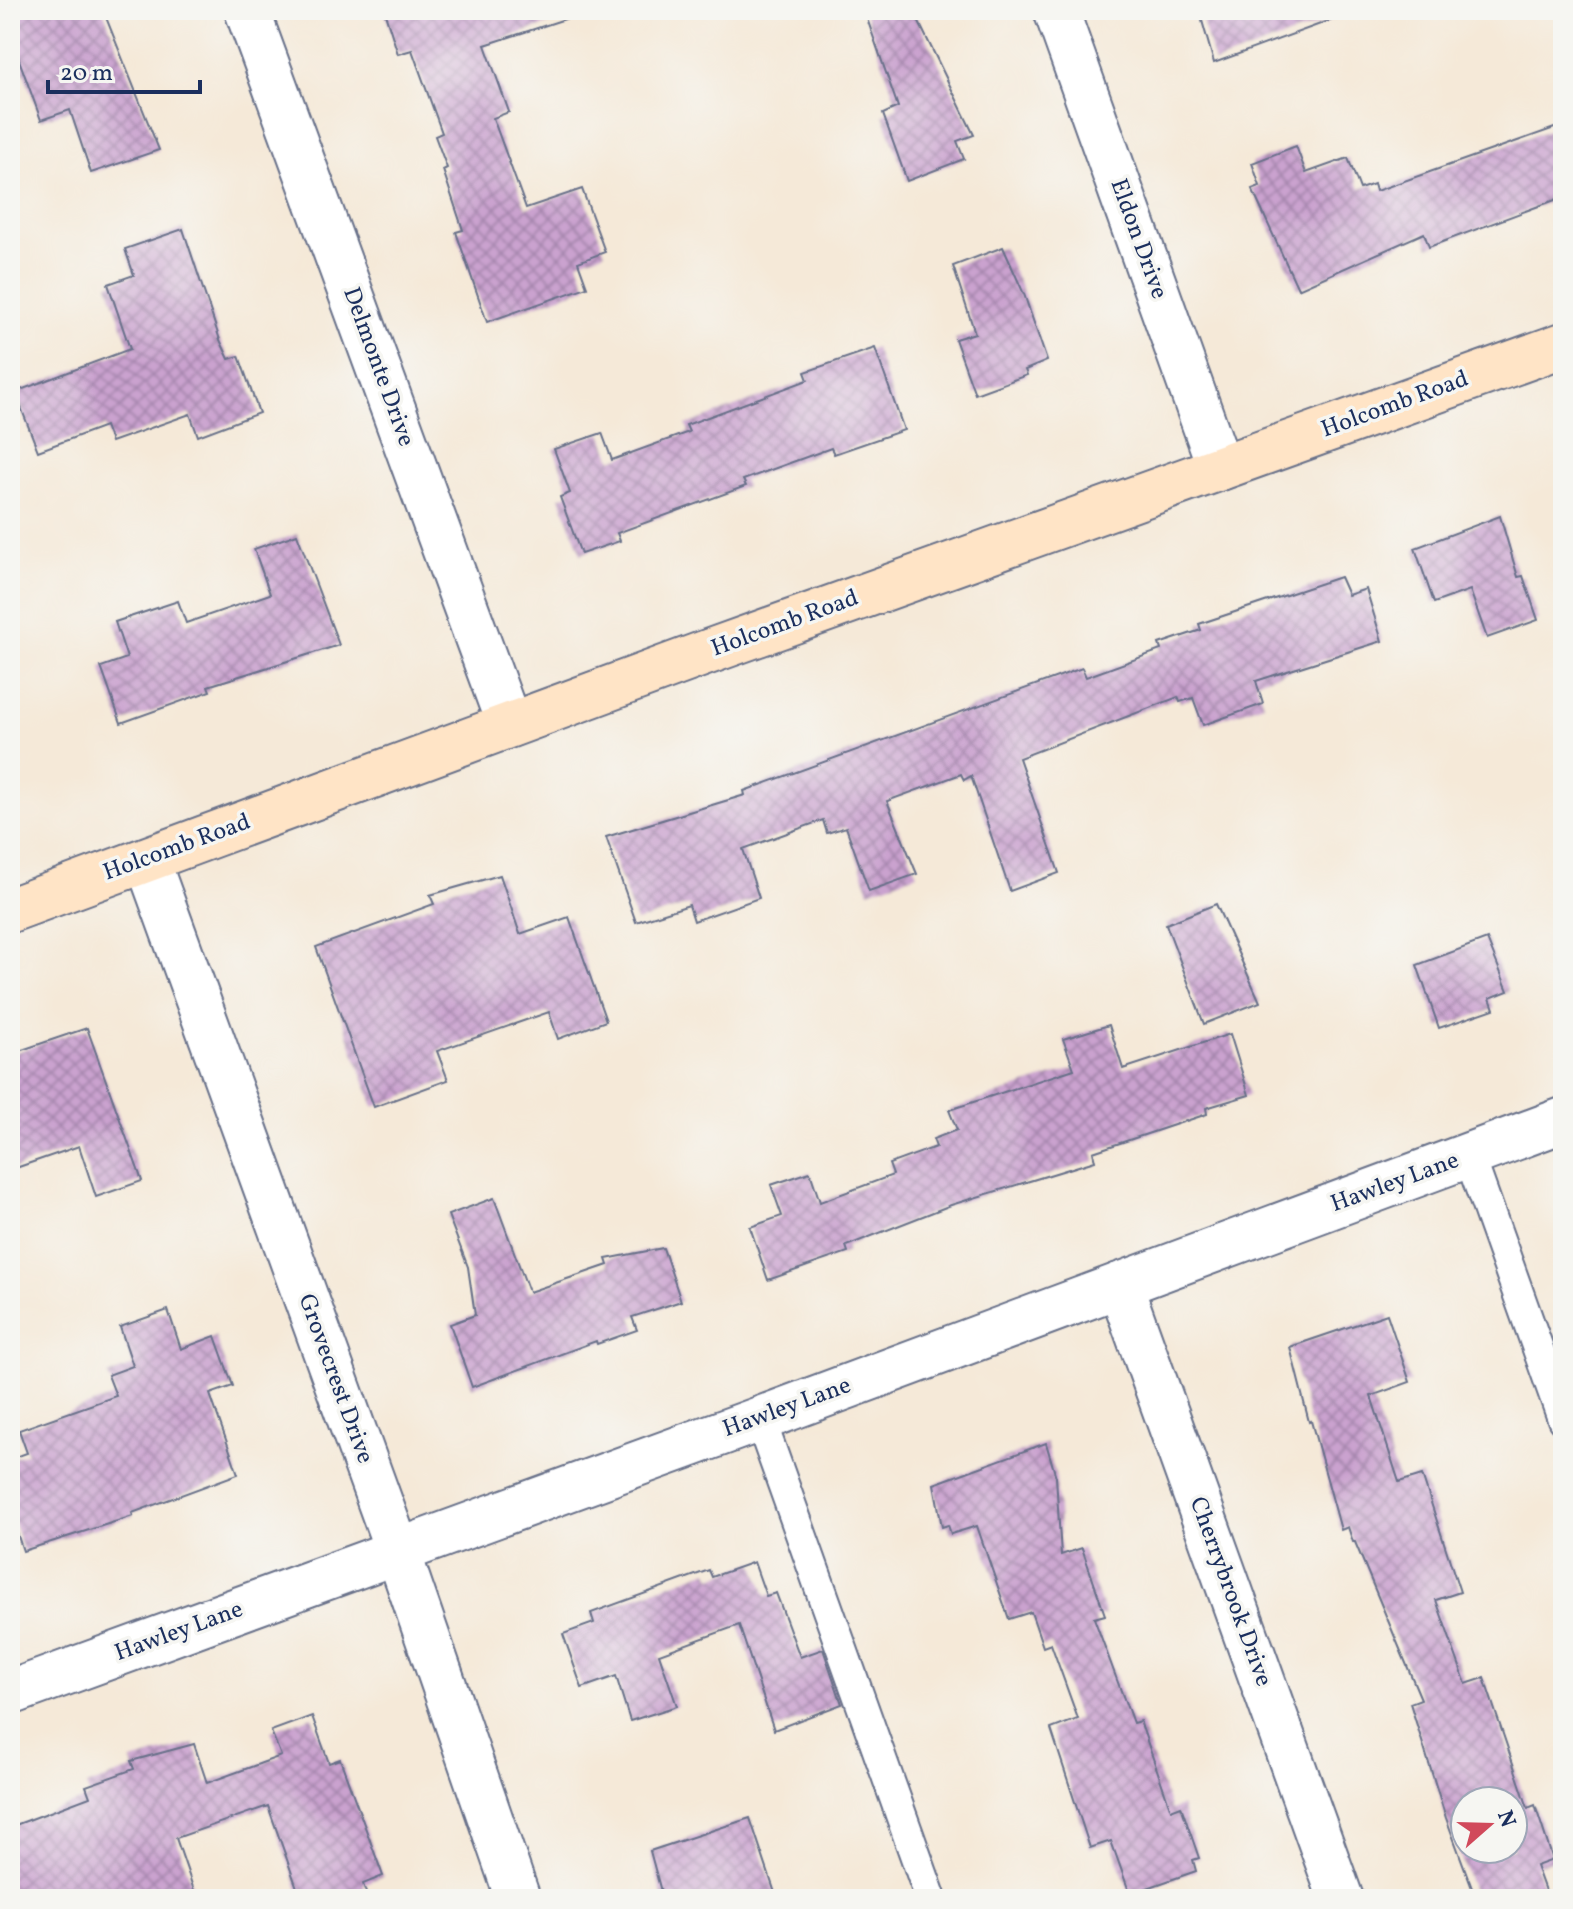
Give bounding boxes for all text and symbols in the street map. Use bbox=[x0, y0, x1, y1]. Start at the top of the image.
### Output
scale bar bbox=[48, 44, 200, 94]
text: 20 m bbox=[60, 57, 113, 91]
street label: Eldon Drive bbox=[1101, 174, 1175, 304]
street label: Delmonte Drive bbox=[333, 283, 423, 451]
street label: Holcomb Road bbox=[1317, 363, 1473, 447]
street label: Holcomb Road bbox=[707, 582, 863, 666]
street label: Holcomb Road bbox=[99, 806, 255, 890]
street label: Hawley Lane bbox=[1326, 1144, 1464, 1222]
street label: Grovecrest Drive bbox=[289, 1289, 381, 1469]
street label: Hawley Lane bbox=[718, 1369, 856, 1447]
street label: Cherrybrook Drive bbox=[1180, 1492, 1280, 1692]
street label: Hawley Lane bbox=[110, 1593, 248, 1671]
north arrow bbox=[1449, 1785, 1529, 1865]
text: N bbox=[1488, 1806, 1523, 1832]

